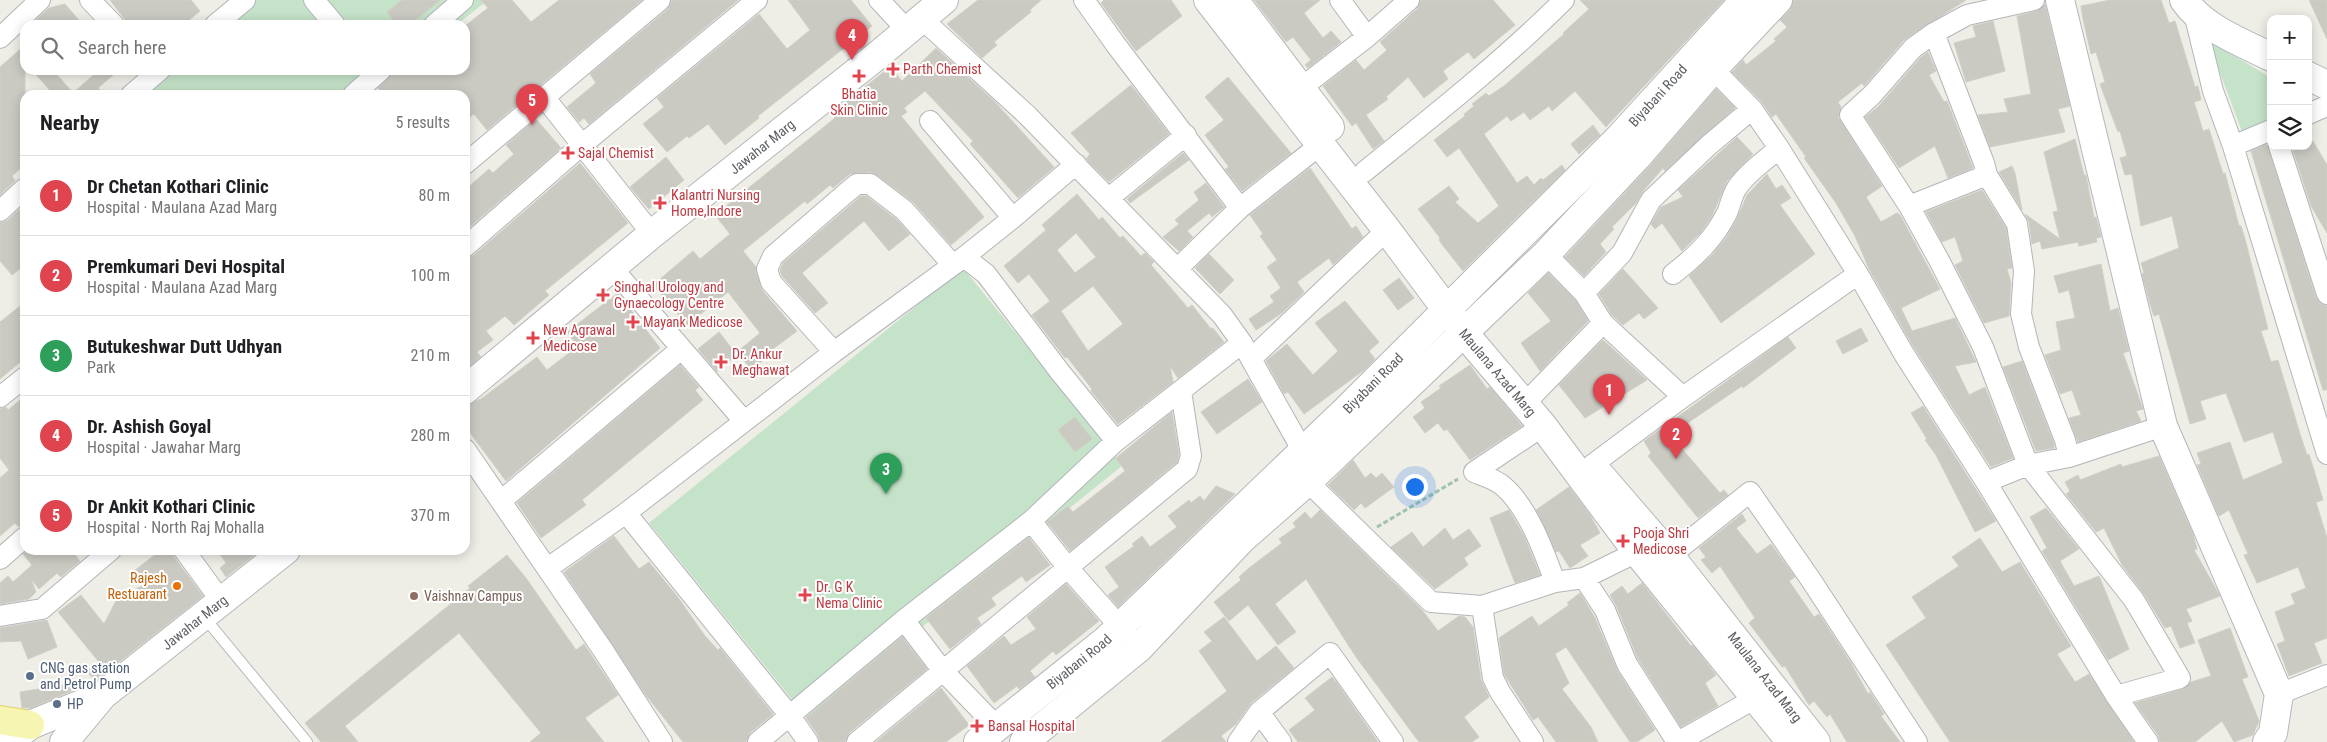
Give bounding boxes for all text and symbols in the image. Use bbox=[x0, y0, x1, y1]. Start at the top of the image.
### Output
map controls bbox=[2267, 15, 2312, 150]
button: + bbox=[2267, 15, 2312, 60]
pin: 4 bbox=[836, 19, 868, 60]
search box bbox=[20, 20, 470, 75]
icon: search bbox=[38, 34, 66, 62]
text: Search here bbox=[78, 36, 166, 59]
button: − bbox=[2267, 60, 2312, 105]
place label: Parth Chemist bbox=[903, 61, 982, 77]
street label: Biyabani Road bbox=[1625, 61, 1690, 130]
marker: Parth Chemist bbox=[887, 63, 899, 75]
marker: Bhatia Skin Clinic bbox=[852, 69, 866, 83]
pin: 5 bbox=[516, 84, 548, 125]
place label: Bhatia Skin Clinic bbox=[830, 86, 888, 118]
button: layers bbox=[2267, 105, 2312, 150]
text: Nearby bbox=[40, 111, 99, 135]
text: 5 results bbox=[395, 113, 450, 132]
street label: Jawahar Marg bbox=[726, 116, 798, 177]
place label: Sajal Chemist bbox=[578, 145, 654, 161]
marker: Sajal Chemist bbox=[562, 147, 574, 159]
text: Dr Chetan Kothari Clinic bbox=[87, 175, 269, 198]
text: 1 bbox=[52, 186, 60, 205]
text: 80 m bbox=[418, 186, 450, 205]
place label: Kalantri Nursing Home,Indore bbox=[671, 187, 760, 219]
marker: Kalantri Nursing Home,Indore bbox=[653, 196, 667, 210]
text: Hospital · Maulana Azad Marg bbox=[87, 198, 277, 217]
text: Premkumari Devi Hospital bbox=[87, 255, 285, 278]
text: 2 bbox=[52, 266, 60, 285]
text: 100 m bbox=[411, 266, 450, 285]
text: Hospital · Maulana Azad Marg bbox=[87, 278, 277, 297]
place label: Singhal Urology and Gynaecology Centre bbox=[614, 279, 724, 311]
marker: Singhal Urology and Gynaecology Centre bbox=[596, 288, 610, 302]
place label: Mayank Medicose bbox=[643, 314, 743, 330]
marker: Mayank Medicose bbox=[627, 316, 639, 328]
place label: New Agrawal Medicose bbox=[543, 322, 615, 354]
street label: Maulana Azad Marg bbox=[1456, 325, 1539, 420]
marker: New Agrawal Medicose bbox=[527, 332, 539, 344]
text: Butukeshwar Dutt Udhyan bbox=[87, 335, 282, 358]
text: 3 bbox=[52, 346, 60, 365]
text: 210 m bbox=[411, 346, 450, 365]
place label: Dr. Ankur Meghawat bbox=[732, 346, 789, 378]
street label: Biyabani Road bbox=[1339, 350, 1406, 417]
marker: Dr. Ankur Meghawat bbox=[714, 355, 728, 369]
text: Park bbox=[87, 358, 116, 377]
pin: 1 bbox=[1593, 374, 1625, 415]
text: Dr. Ashish Goyal bbox=[87, 415, 211, 438]
pin: 2 bbox=[1660, 418, 1692, 459]
text: 4 bbox=[52, 426, 60, 445]
text: 280 m bbox=[411, 426, 450, 445]
text: Hospital · Jawahar Marg bbox=[87, 438, 241, 457]
pin: 3 bbox=[870, 453, 902, 494]
your location bbox=[1402, 474, 1428, 500]
text: Dr Ankit Kothari Clinic bbox=[87, 495, 255, 518]
text: 5 bbox=[52, 506, 60, 525]
text: 370 m bbox=[411, 506, 450, 525]
text: Hospital · North Raj Mohalla bbox=[87, 518, 264, 537]
place label: Pooja Shri Medicose bbox=[1633, 525, 1689, 557]
marker: Pooja Shri Medicose bbox=[1617, 535, 1629, 547]
place label: Rajesh Restuarant bbox=[107, 570, 167, 602]
place label: Dr. G K Nema Clinic bbox=[816, 579, 883, 611]
marker: Rajesh Restuarant bbox=[171, 580, 183, 592]
place label: Vaishnav Campus bbox=[424, 588, 522, 604]
marker: Dr. G K Nema Clinic bbox=[798, 588, 812, 602]
marker: Vaishnav Campus bbox=[408, 590, 420, 602]
street label: Jawahar Marg bbox=[159, 592, 230, 653]
street label: Maulana Azad Marg bbox=[1725, 629, 1805, 725]
street label: Biyabani Road bbox=[1043, 631, 1115, 692]
place label: CNG gas station and Petrol Pump bbox=[40, 660, 132, 692]
marker: CNG gas station and Petrol Pump bbox=[24, 670, 36, 682]
place label: HP bbox=[67, 696, 84, 712]
marker: HP bbox=[51, 698, 63, 710]
place label: Bansal Hospital bbox=[988, 718, 1075, 734]
marker: Bansal Hospital bbox=[970, 719, 984, 733]

